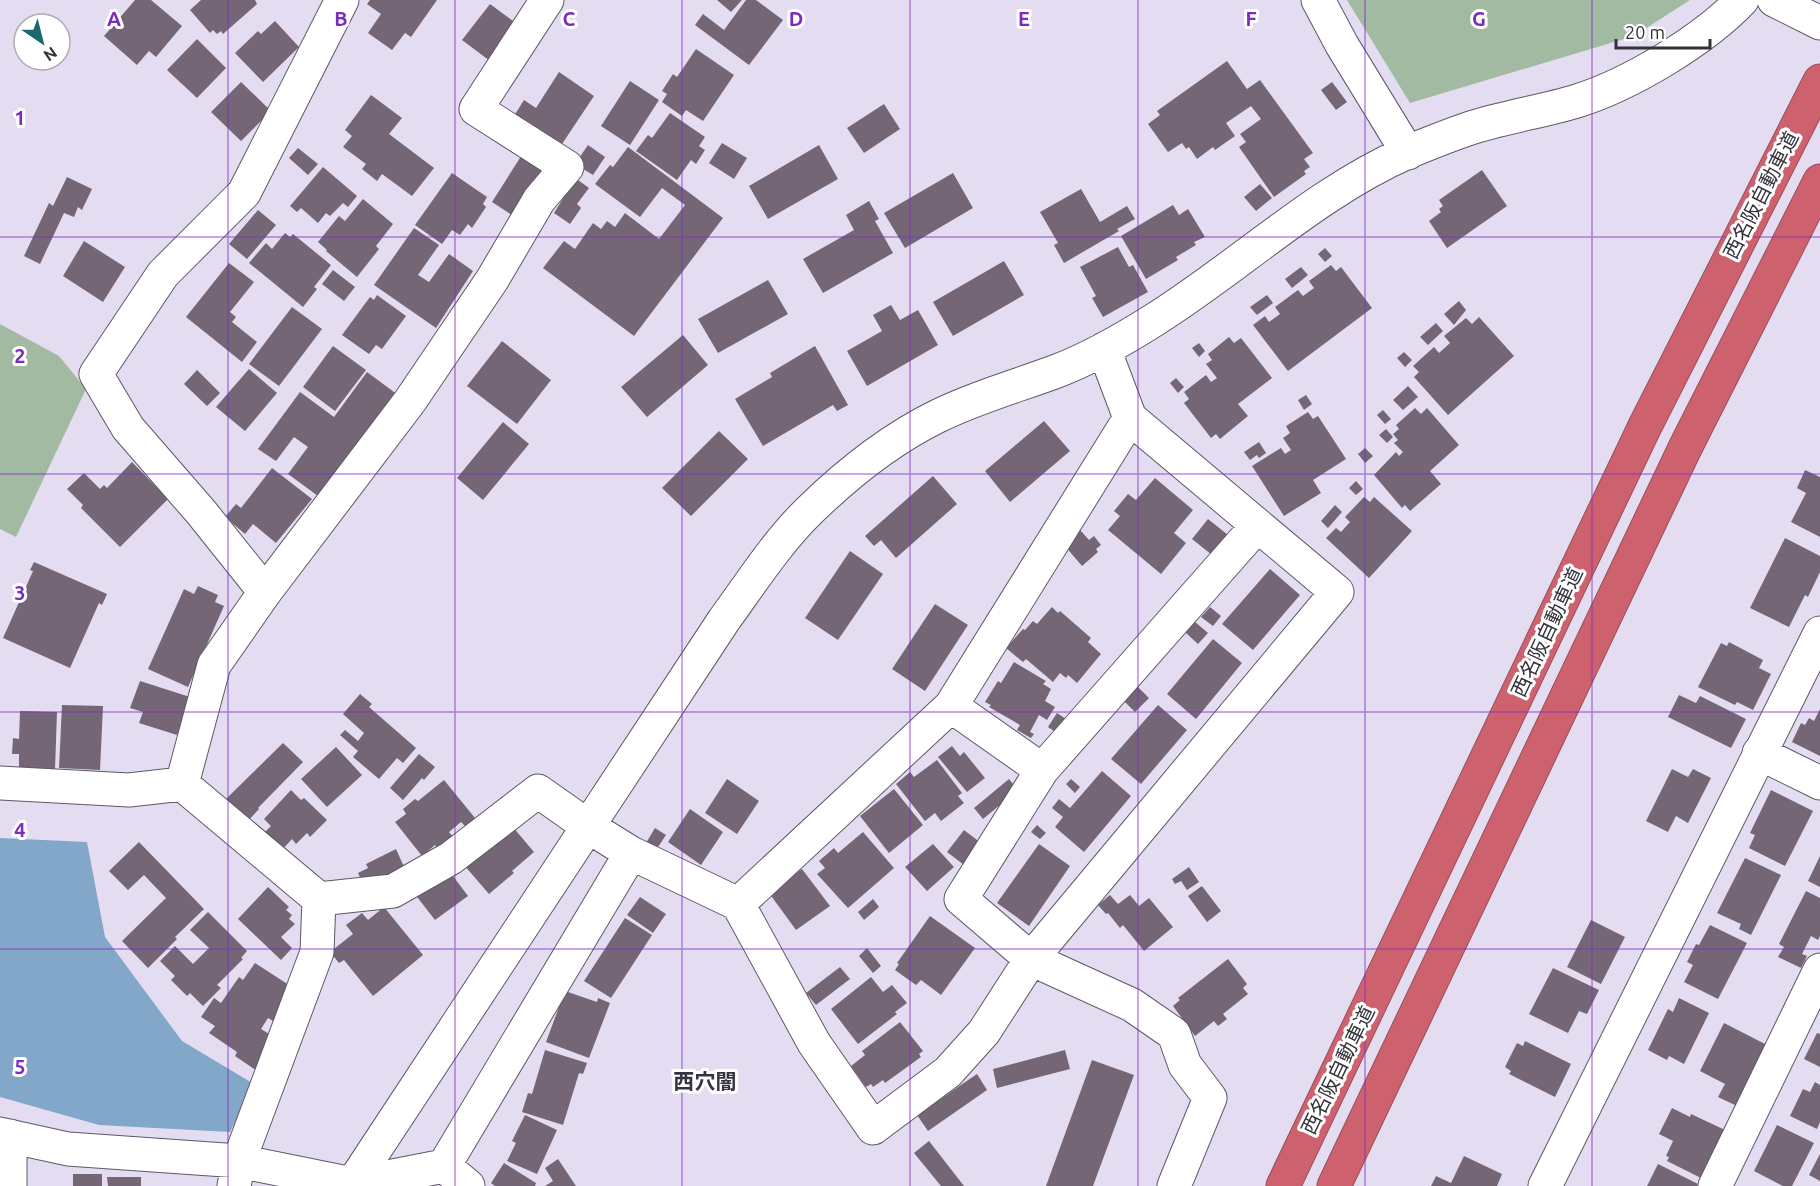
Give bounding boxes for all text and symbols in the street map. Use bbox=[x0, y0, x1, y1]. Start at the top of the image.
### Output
text: A bbox=[107, 7, 121, 30]
text: B bbox=[334, 7, 348, 30]
text: C bbox=[563, 7, 576, 30]
text: D bbox=[789, 7, 803, 30]
text: E bbox=[1018, 7, 1030, 30]
text: F bbox=[1245, 7, 1257, 30]
text: G bbox=[1472, 7, 1486, 30]
north arrow bbox=[12, 12, 72, 72]
scale bar bbox=[1616, 12, 1710, 50]
text: 20 m bbox=[1625, 22, 1665, 42]
text: N bbox=[41, 43, 61, 65]
text: 1 bbox=[14, 106, 26, 129]
street label: 西名阪自動車道 bbox=[1719, 127, 1803, 262]
text: 2 bbox=[14, 344, 26, 367]
street label: 西名阪自動車道 bbox=[1507, 563, 1587, 700]
text: 3 bbox=[14, 581, 26, 604]
text: 4 bbox=[14, 818, 26, 841]
street label: 西名阪自動車道 bbox=[1297, 1002, 1379, 1138]
text: 5 bbox=[14, 1055, 26, 1078]
district label: 西穴闇 bbox=[674, 1069, 737, 1093]

